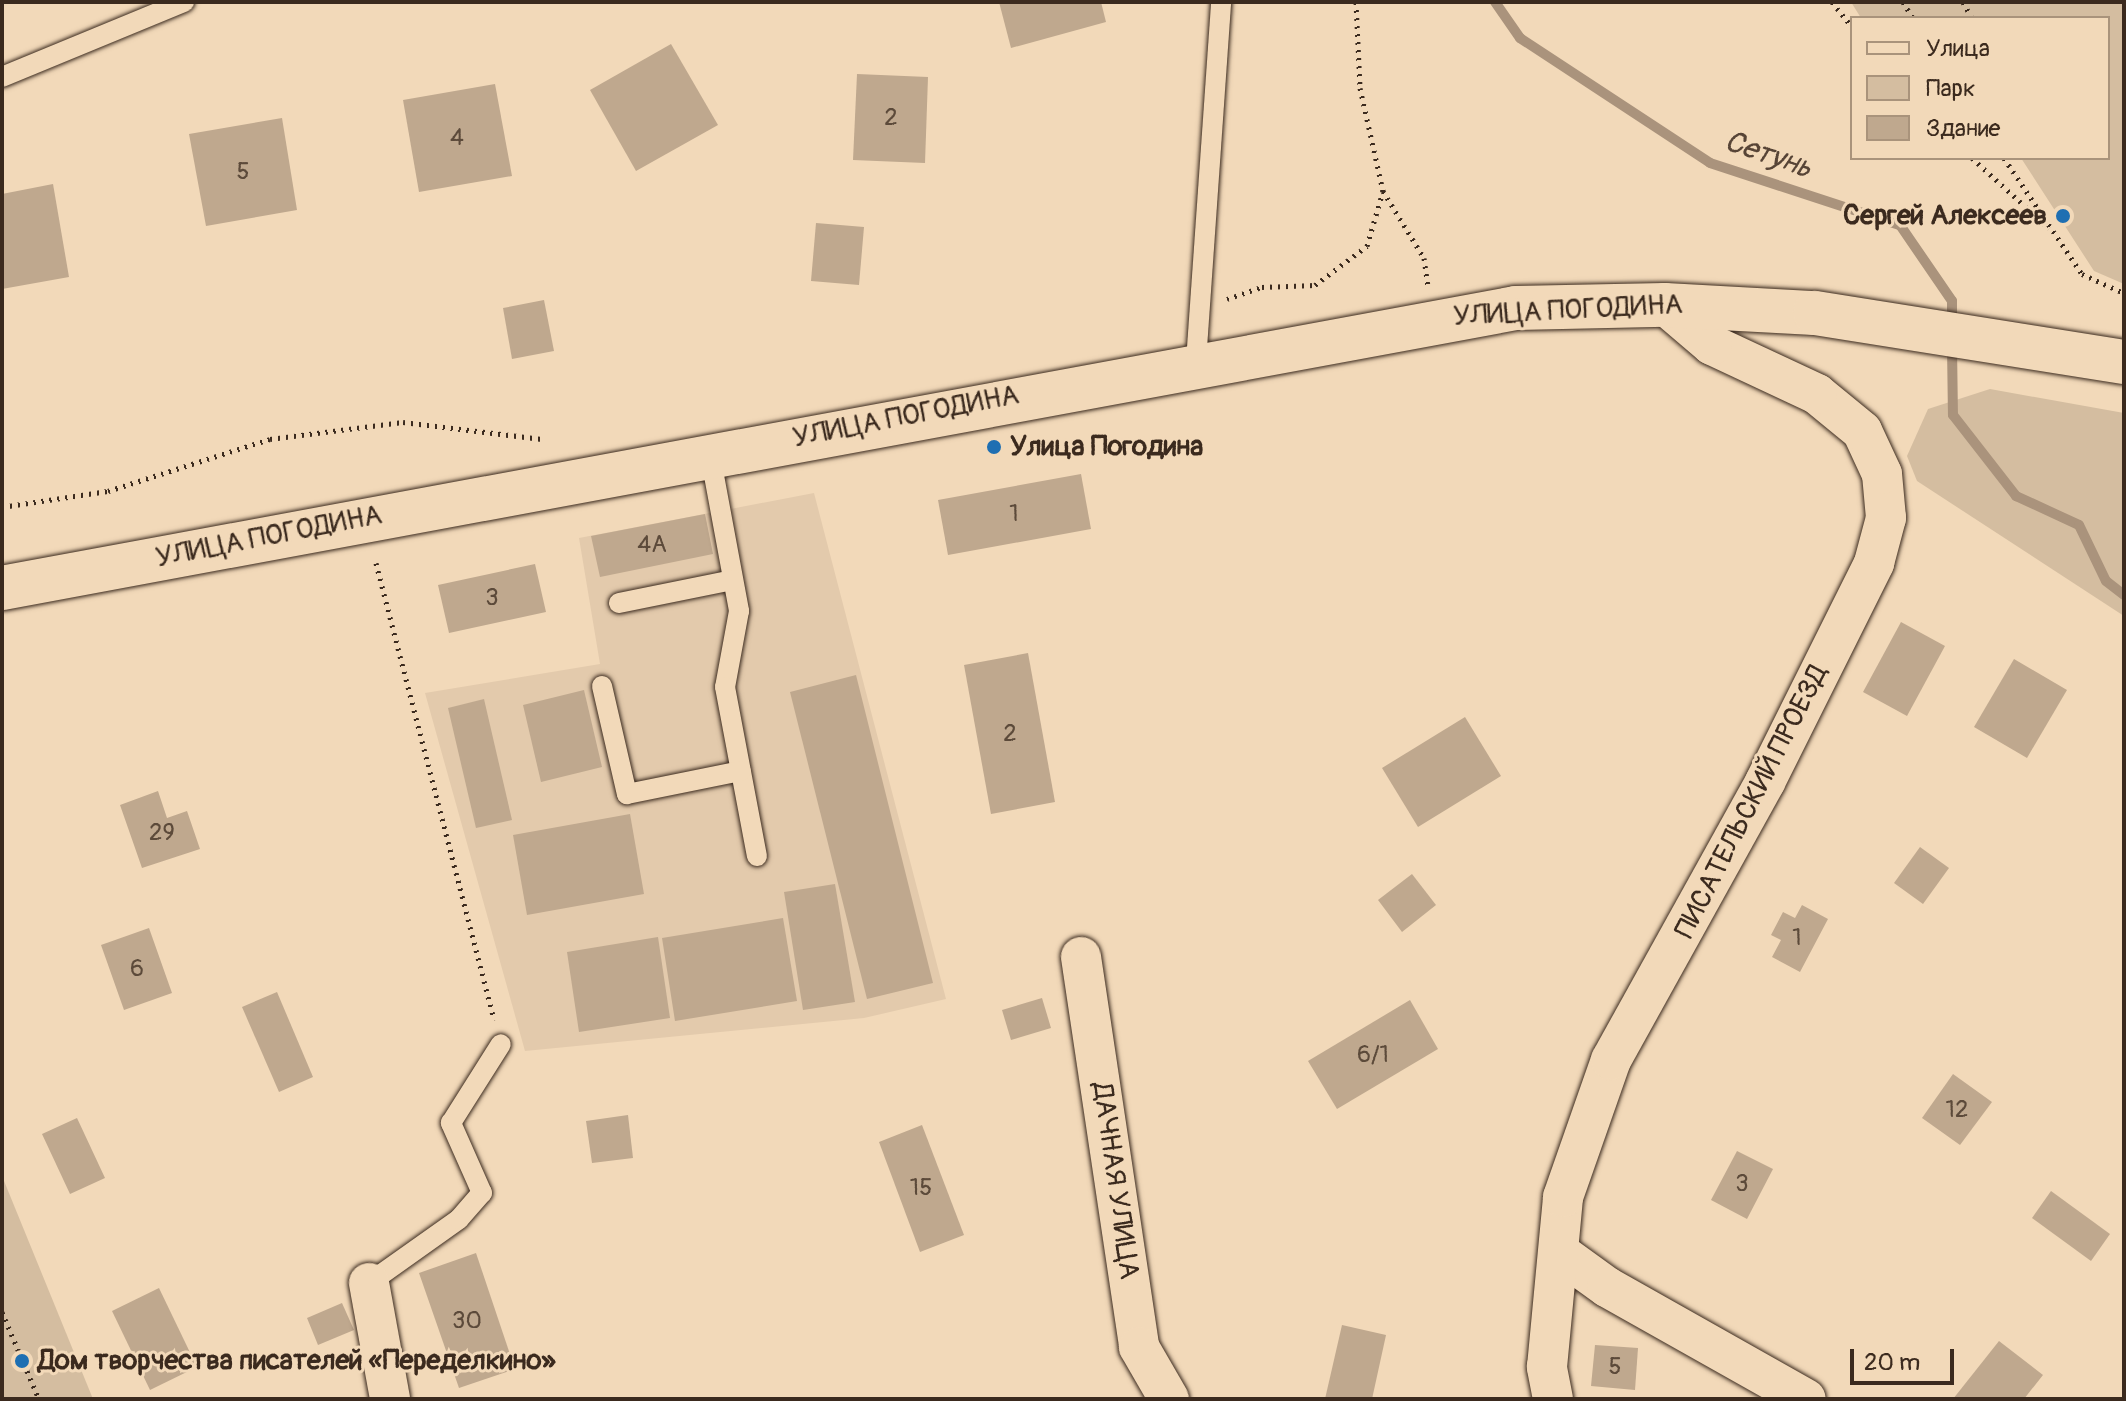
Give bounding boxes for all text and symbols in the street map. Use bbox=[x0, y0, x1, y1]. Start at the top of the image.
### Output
legend bbox=[1850, 16, 2110, 160]
text: Улица bbox=[1926, 34, 1990, 63]
text: Парк bbox=[1926, 74, 1975, 103]
house number: 2 bbox=[884, 104, 898, 132]
text: Здание bbox=[1926, 114, 2000, 143]
water label: Сетунь bbox=[1720, 123, 1816, 187]
house number: 4 bbox=[450, 124, 464, 152]
house number: 5 bbox=[236, 158, 250, 186]
place label: Сергей Алексеев bbox=[1843, 199, 2047, 233]
marker: Сергей Алексеев bbox=[2054, 207, 2072, 225]
street label: УЛИЦА ПОГОДИНА bbox=[1452, 288, 1684, 334]
street label: УЛИЦА ПОГОДИНА bbox=[790, 379, 1022, 455]
place label: Улица Погодина bbox=[1010, 430, 1203, 464]
marker: Улица Погодина bbox=[985, 438, 1003, 456]
street label: УЛИЦА ПОГОДИНА bbox=[153, 499, 385, 575]
house number: 1 bbox=[1009, 500, 1019, 528]
house number: 4А bbox=[637, 531, 667, 559]
house number: 3 bbox=[485, 584, 499, 612]
street label: ПИСАТЕЛЬСКИЙ ПРОЕЗД bbox=[1668, 660, 1836, 944]
house number: 2 bbox=[1003, 720, 1017, 748]
house number: 29 bbox=[149, 819, 175, 847]
house number: 1 bbox=[1792, 924, 1802, 952]
house number: 6 bbox=[130, 955, 144, 983]
house number: 6/1 bbox=[1357, 1041, 1389, 1069]
street label: ДАЧНАЯ УЛИЦА bbox=[1085, 1080, 1145, 1282]
house number: 12 bbox=[1946, 1096, 1968, 1124]
house number: 3 bbox=[1735, 1170, 1749, 1198]
house number: 15 bbox=[910, 1174, 932, 1202]
house number: 30 bbox=[452, 1307, 482, 1335]
scale bar bbox=[1854, 1333, 1958, 1383]
place label: Дом творчества писателей «Переделкино» bbox=[38, 1344, 556, 1378]
text: 20 m bbox=[1864, 1348, 1920, 1377]
marker: Дом творчества писателей «Переделкино» bbox=[13, 1352, 31, 1370]
house number: 5 bbox=[1608, 1353, 1622, 1381]

